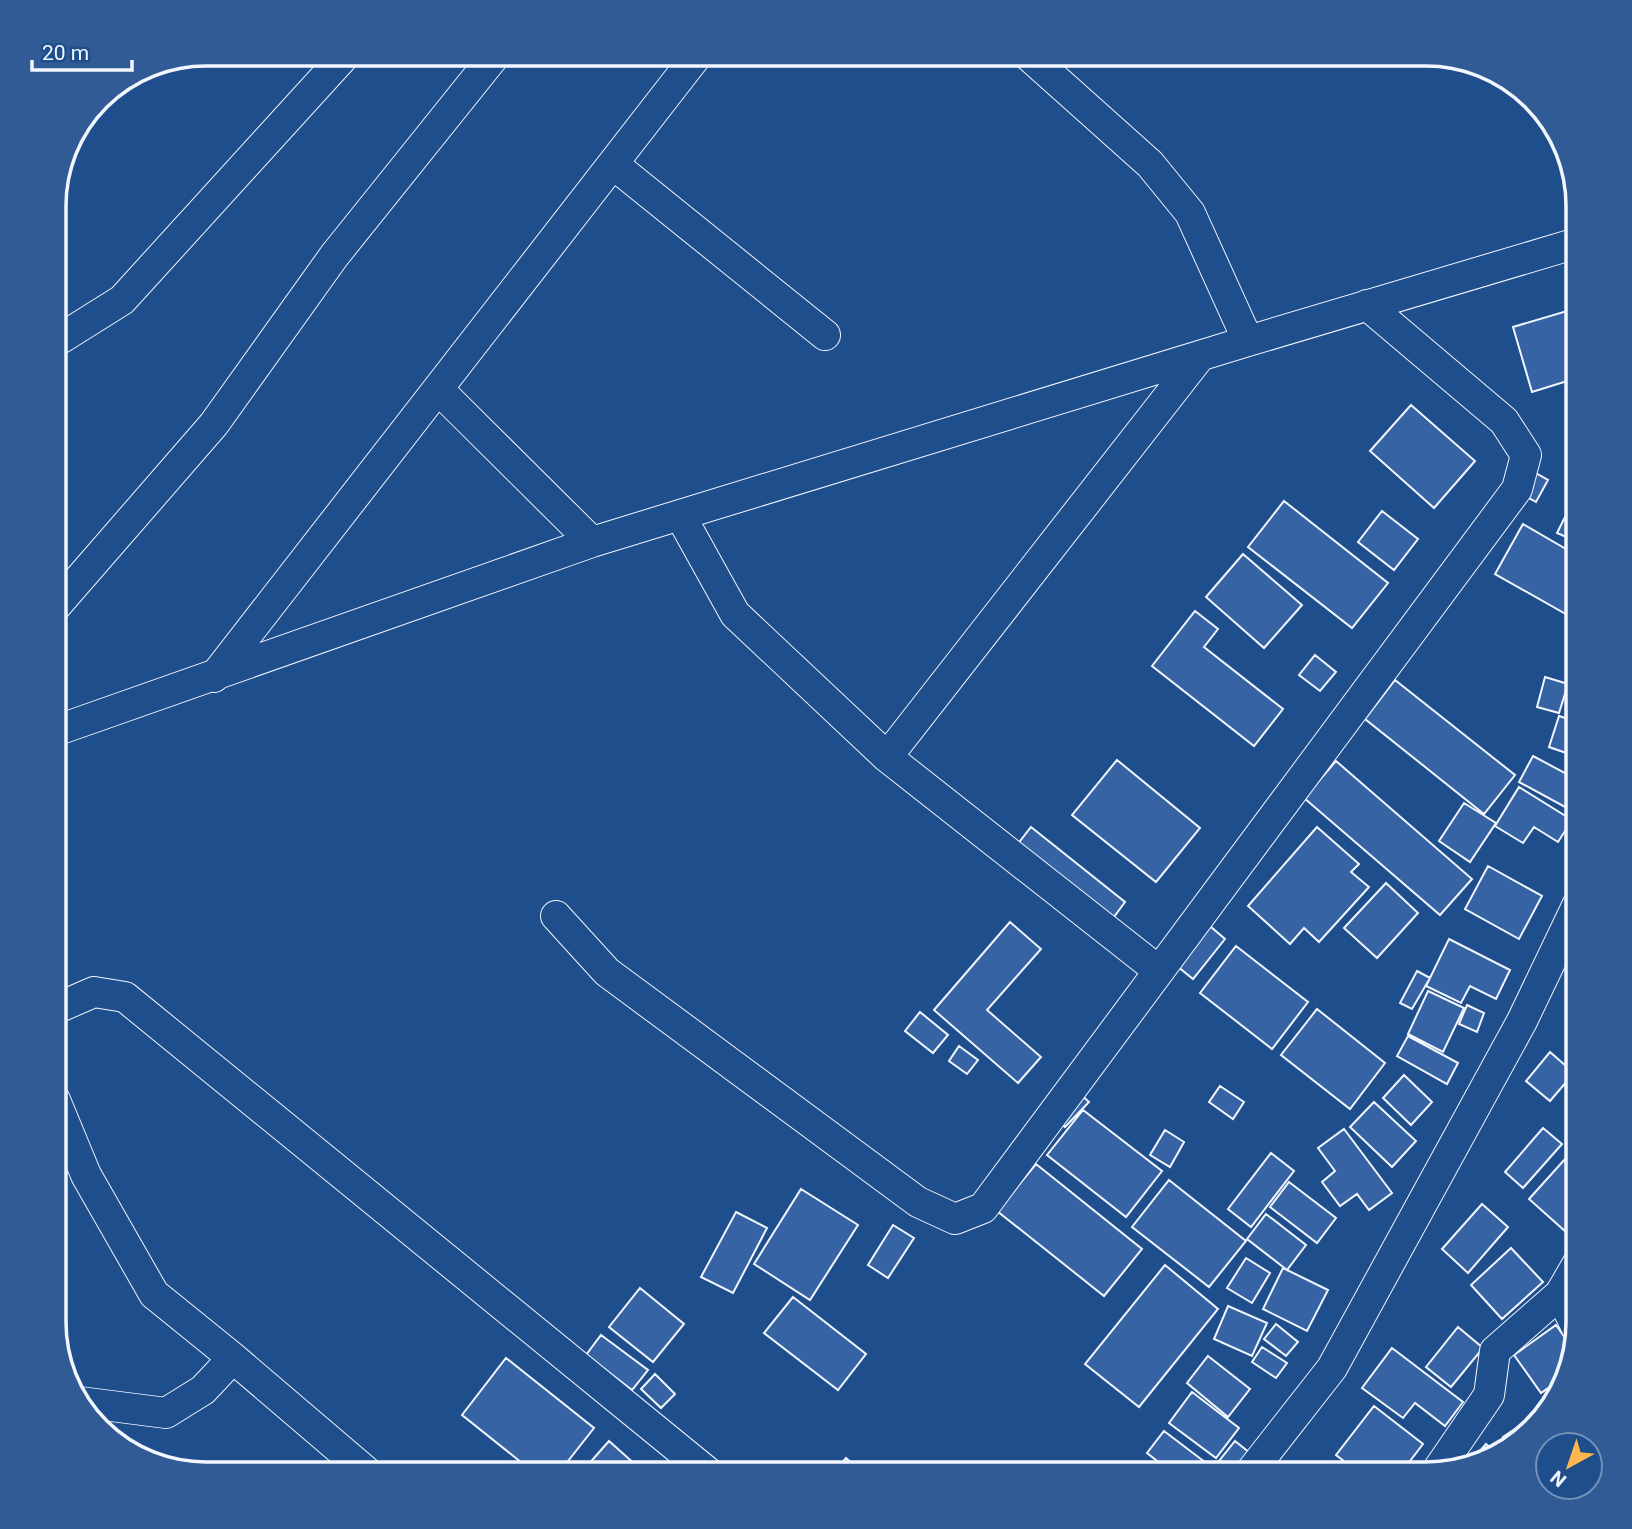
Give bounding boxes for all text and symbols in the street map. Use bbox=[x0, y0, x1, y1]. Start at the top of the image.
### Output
scale bar bbox=[32, 28, 131, 72]
text: 20 m bbox=[42, 41, 89, 65]
north arrow bbox=[1534, 1431, 1604, 1501]
text: N bbox=[1546, 1466, 1571, 1492]

